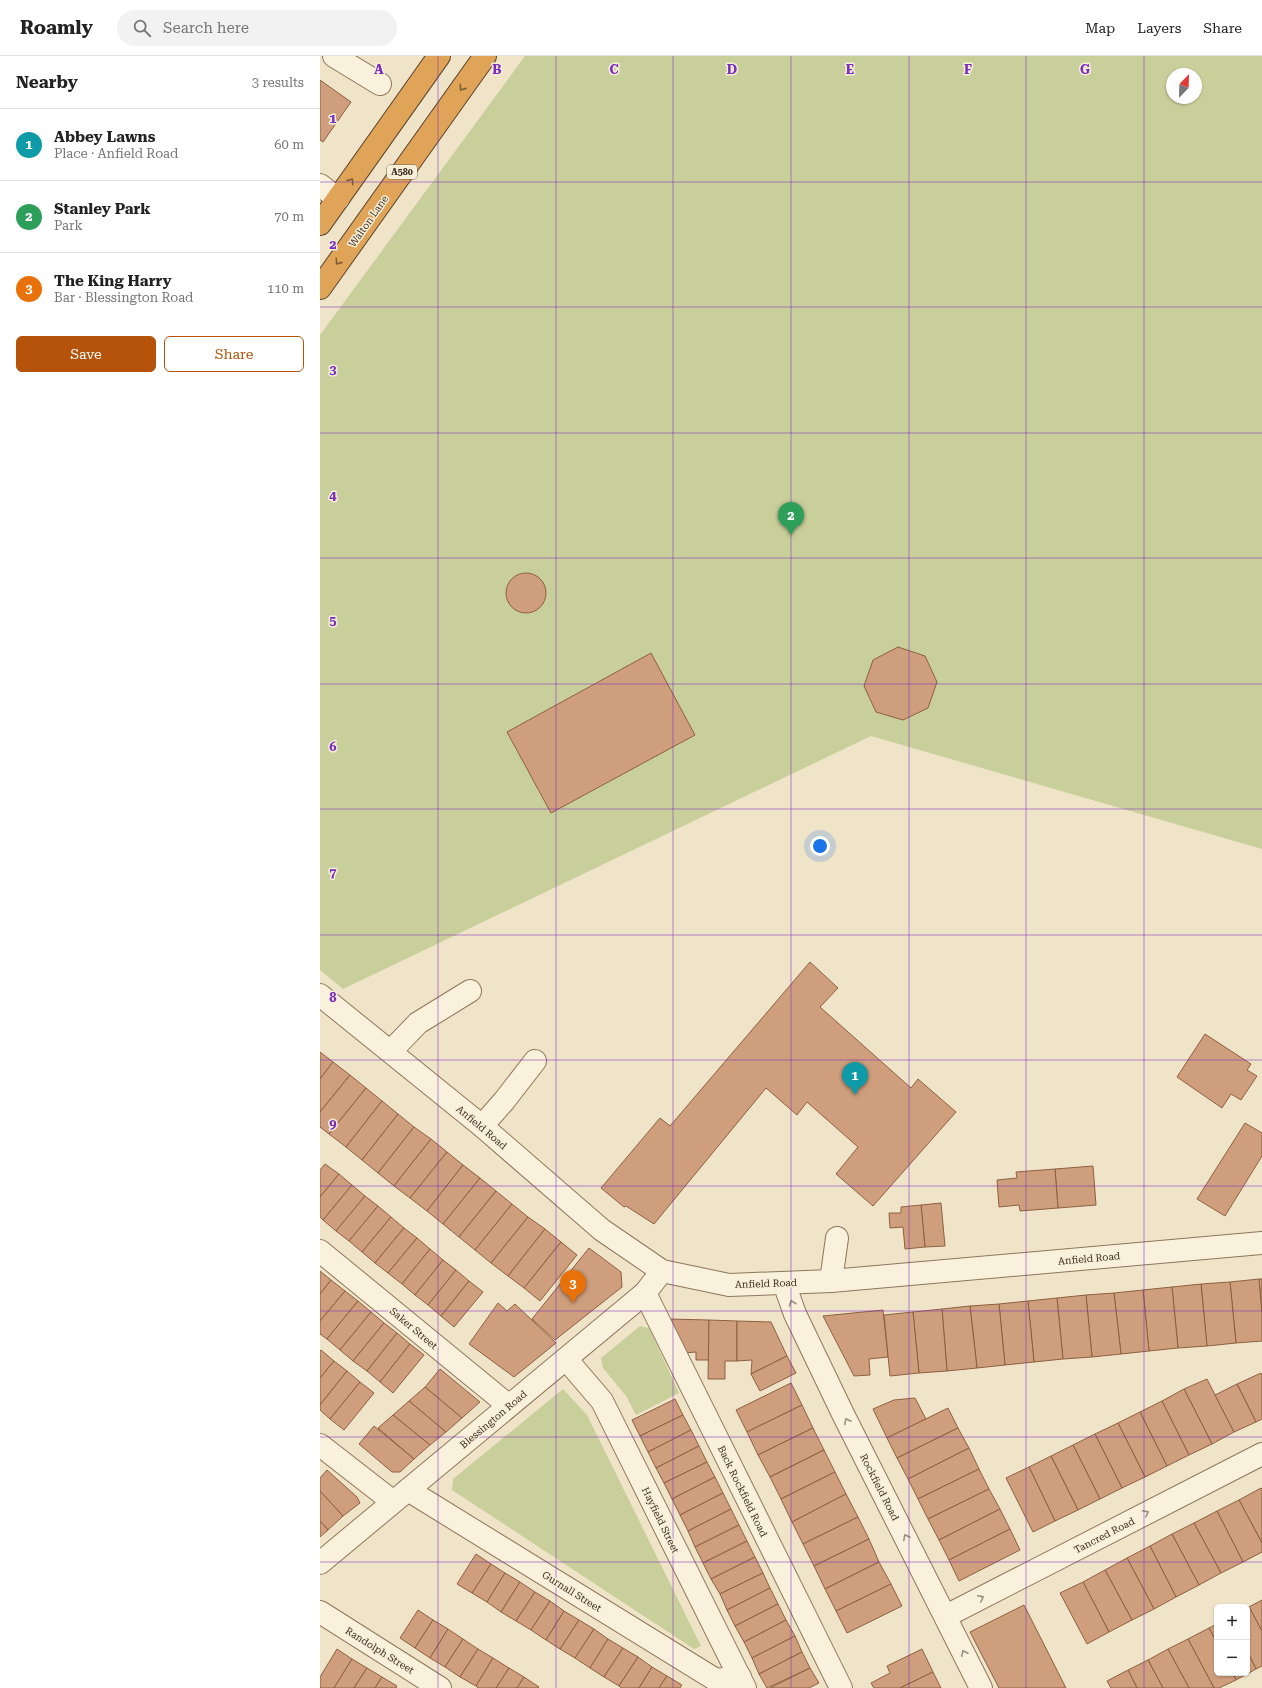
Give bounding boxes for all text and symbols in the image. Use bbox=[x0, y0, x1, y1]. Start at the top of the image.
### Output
search box bbox=[117, 10, 397, 46]
text: Roamly bbox=[20, 16, 93, 39]
icon: search bbox=[131, 17, 153, 39]
text: Search here bbox=[163, 19, 249, 37]
text: Map bbox=[1085, 20, 1115, 36]
text: Layers bbox=[1137, 20, 1181, 36]
text: Share bbox=[1203, 20, 1242, 36]
text: A bbox=[374, 62, 384, 77]
text: B bbox=[492, 62, 502, 77]
text: C bbox=[609, 62, 619, 77]
text: D bbox=[727, 62, 737, 77]
text: E bbox=[846, 62, 854, 77]
text: F bbox=[964, 62, 972, 77]
text: G bbox=[1080, 62, 1090, 77]
north arrow bbox=[1166, 68, 1202, 104]
text: Nearby bbox=[16, 72, 78, 92]
text: 3 results bbox=[252, 75, 304, 90]
one-way arrow bbox=[459, 84, 467, 91]
text: 1 bbox=[329, 111, 337, 126]
text: Abbey Lawns bbox=[54, 128, 155, 146]
text: 1 bbox=[25, 137, 33, 152]
text: 60 m bbox=[274, 137, 304, 152]
text: Place · Anfield Road bbox=[54, 146, 178, 161]
road number: A580 bbox=[387, 165, 417, 179]
one-way arrow bbox=[346, 178, 354, 185]
street label: Walton Lane bbox=[347, 193, 391, 249]
text: Stanley Park bbox=[54, 200, 151, 218]
text: 2 bbox=[25, 209, 33, 224]
text: 70 m bbox=[274, 209, 304, 224]
text: Park bbox=[54, 218, 83, 233]
text: 2 bbox=[329, 237, 337, 252]
one-way arrow bbox=[336, 258, 343, 265]
text: The King Harry bbox=[54, 272, 172, 290]
text: 3 bbox=[25, 281, 33, 296]
text: 110 m bbox=[267, 281, 304, 296]
text: Bar · Blessington Road bbox=[54, 290, 193, 305]
button: Save bbox=[16, 336, 156, 372]
button: Share bbox=[164, 336, 304, 372]
text: 3 bbox=[329, 362, 337, 377]
text: 4 bbox=[329, 488, 337, 503]
pin: 2 bbox=[778, 502, 804, 535]
text: 5 bbox=[329, 613, 337, 628]
text: 6 bbox=[329, 739, 337, 754]
your location bbox=[810, 836, 830, 856]
text: 7 bbox=[329, 865, 337, 880]
text: 8 bbox=[329, 990, 337, 1005]
pin: 1 bbox=[842, 1062, 868, 1095]
street label: Anfield Road bbox=[454, 1103, 509, 1152]
text: 9 bbox=[329, 1116, 337, 1131]
street label: Anfield Road bbox=[1058, 1250, 1121, 1267]
pin: 3 bbox=[560, 1270, 586, 1303]
street label: Anfield Road bbox=[735, 1277, 798, 1290]
one-way arrow bbox=[788, 1300, 796, 1307]
street label: Saker Street bbox=[388, 1305, 440, 1352]
street label: Blessington Road bbox=[458, 1388, 529, 1450]
one-way arrow bbox=[844, 1418, 852, 1425]
street label: Back Rockfield Road bbox=[716, 1444, 770, 1539]
street label: Rockfield Road bbox=[858, 1452, 901, 1523]
street label: Hayfield Street bbox=[640, 1485, 681, 1555]
one-way arrow bbox=[1142, 1510, 1149, 1518]
street label: Tancred Road bbox=[1072, 1515, 1137, 1555]
one-way arrow bbox=[903, 1534, 910, 1541]
street label: Gurnall Street bbox=[540, 1569, 604, 1614]
one-way arrow bbox=[976, 1595, 984, 1603]
map controls bbox=[1214, 1604, 1250, 1676]
button: + bbox=[1214, 1604, 1250, 1640]
street label: Randolph Street bbox=[344, 1625, 416, 1676]
button: − bbox=[1214, 1640, 1250, 1676]
one-way arrow bbox=[961, 1650, 969, 1657]

